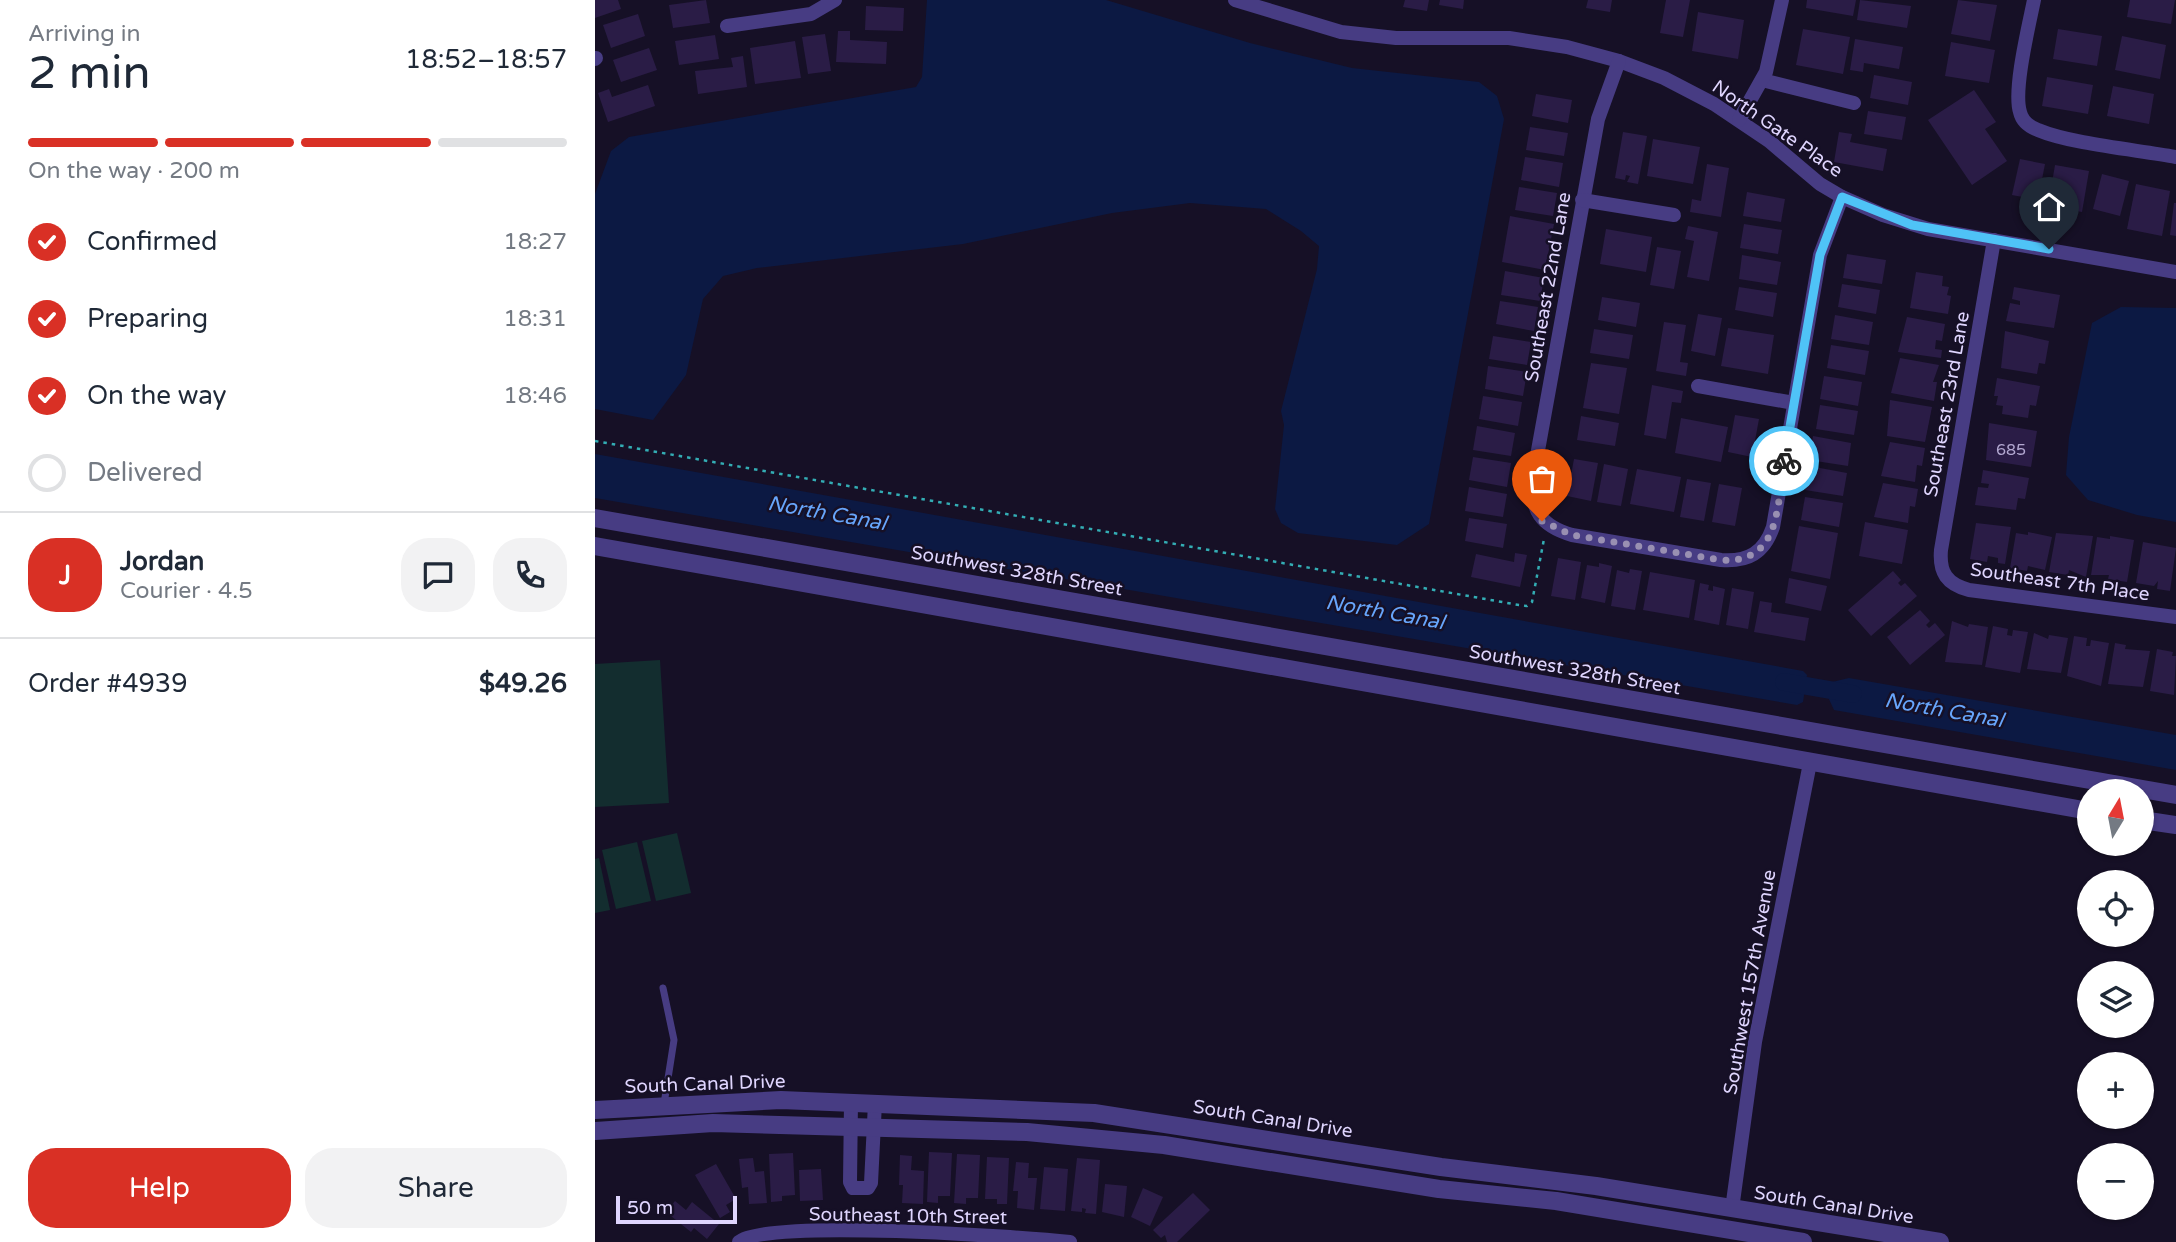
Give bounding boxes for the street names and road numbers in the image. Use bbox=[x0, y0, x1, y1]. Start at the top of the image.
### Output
street label: North Gate Place bbox=[1708, 76, 1847, 182]
street label: Southeast 22nd Lane bbox=[1520, 190, 1576, 384]
street label: Southeast 23rd Lane bbox=[1920, 310, 1974, 499]
street label: Southwest 328th Street bbox=[909, 542, 1124, 600]
street label: Southeast 7th Place bbox=[1969, 559, 2151, 605]
street label: Southwest 328th Street bbox=[1467, 641, 1682, 699]
street label: Southwest 157th Avenue bbox=[1719, 868, 1781, 1096]
street label: South Canal Drive bbox=[624, 1070, 786, 1098]
street label: South Canal Drive bbox=[1192, 1096, 1354, 1142]
street label: South Canal Drive bbox=[1753, 1182, 1915, 1228]
street label: Southeast 10th Street bbox=[809, 1203, 1007, 1229]

